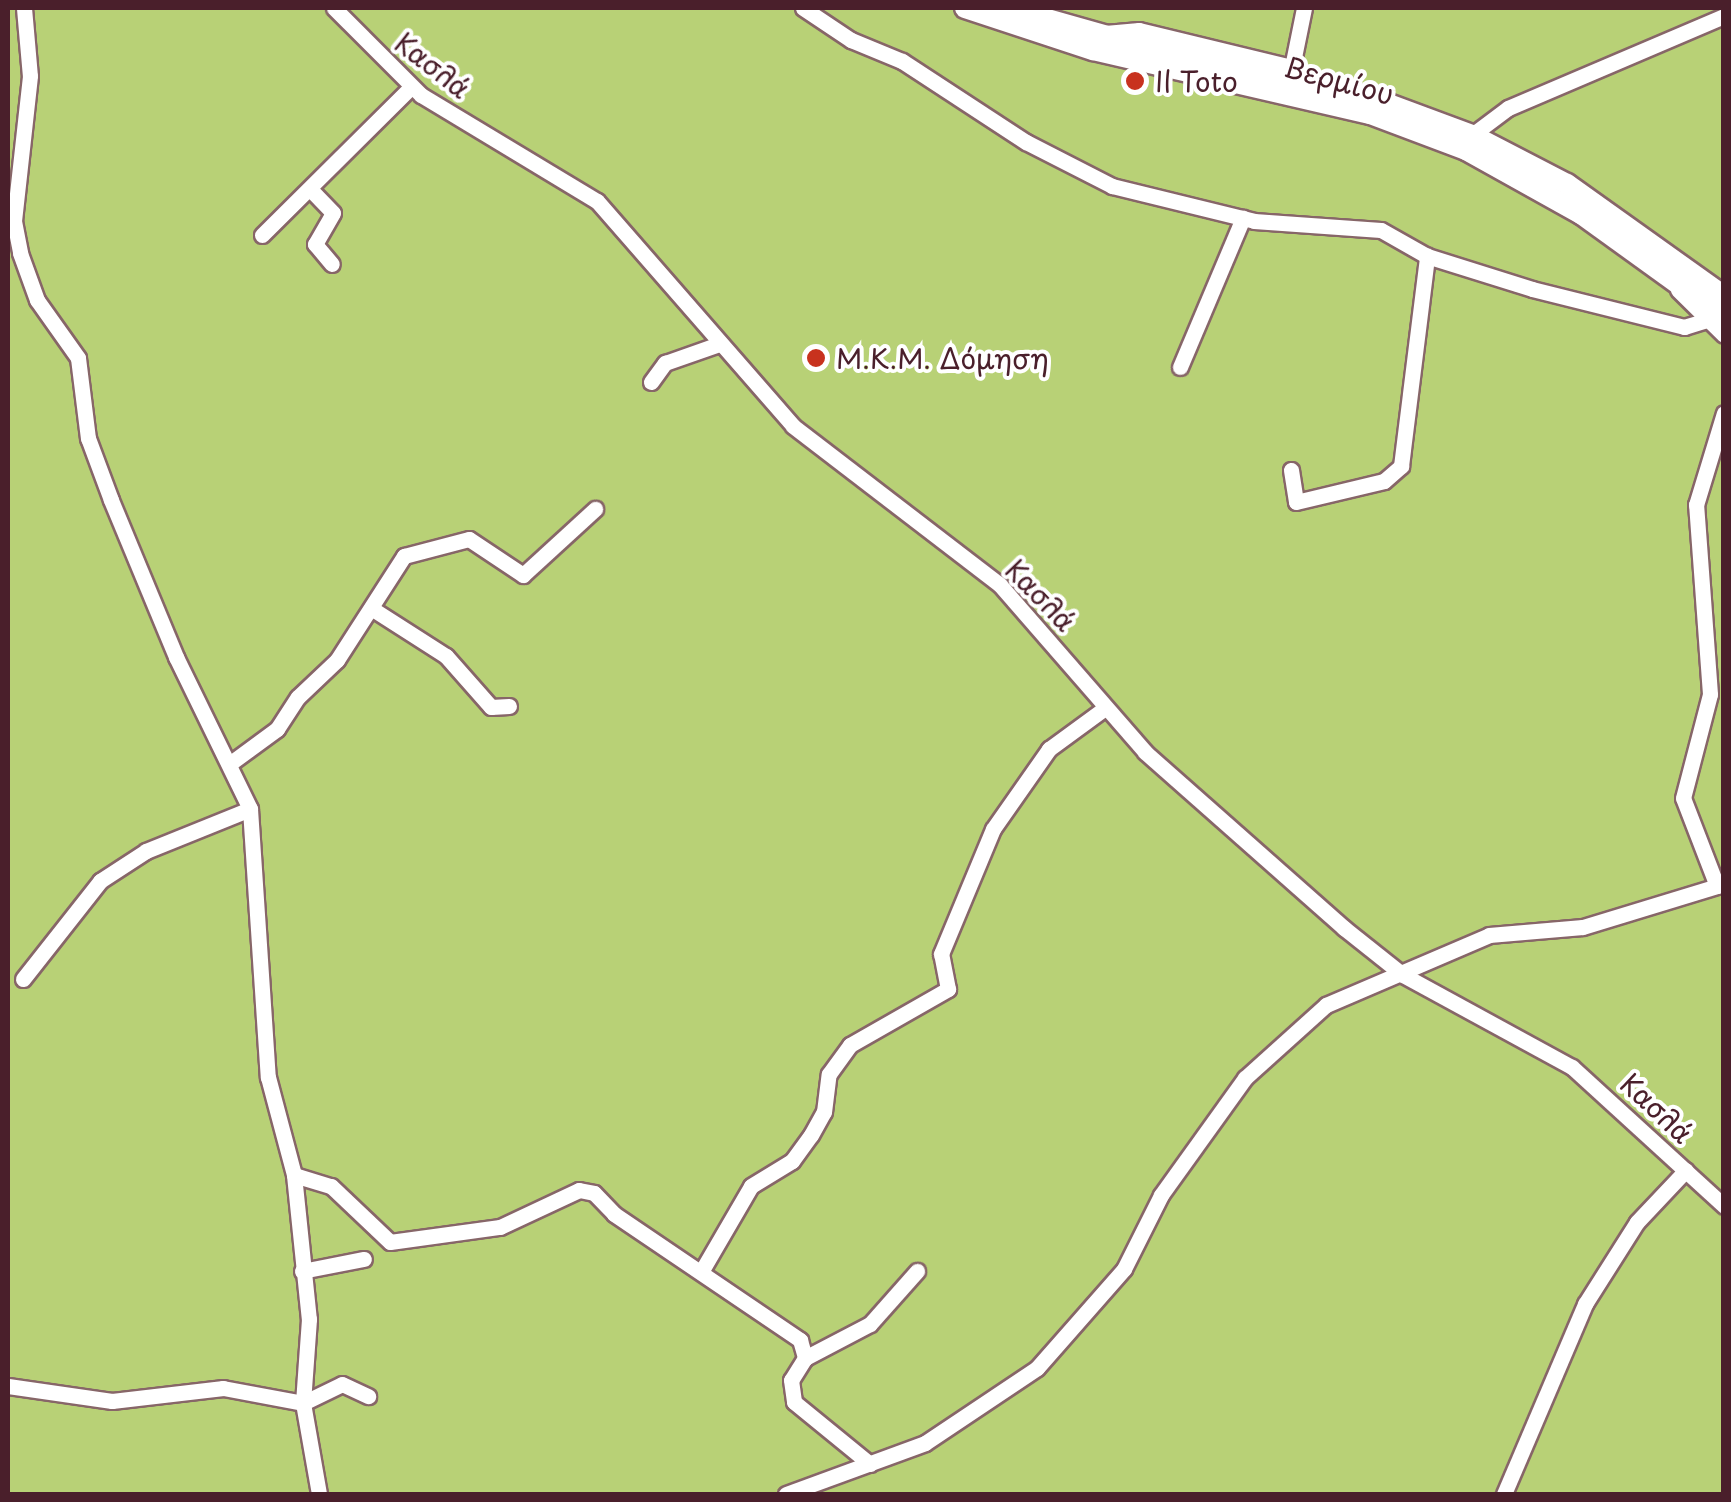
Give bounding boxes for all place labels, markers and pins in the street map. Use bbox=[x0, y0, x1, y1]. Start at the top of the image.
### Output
place label: Il Toto bbox=[1155, 64, 1239, 98]
marker: Il Toto bbox=[1124, 70, 1146, 92]
place label: Μ.Κ.Μ. Δόμηση bbox=[836, 341, 1050, 375]
marker: Μ.Κ.Μ. Δόμηση bbox=[805, 347, 827, 369]

